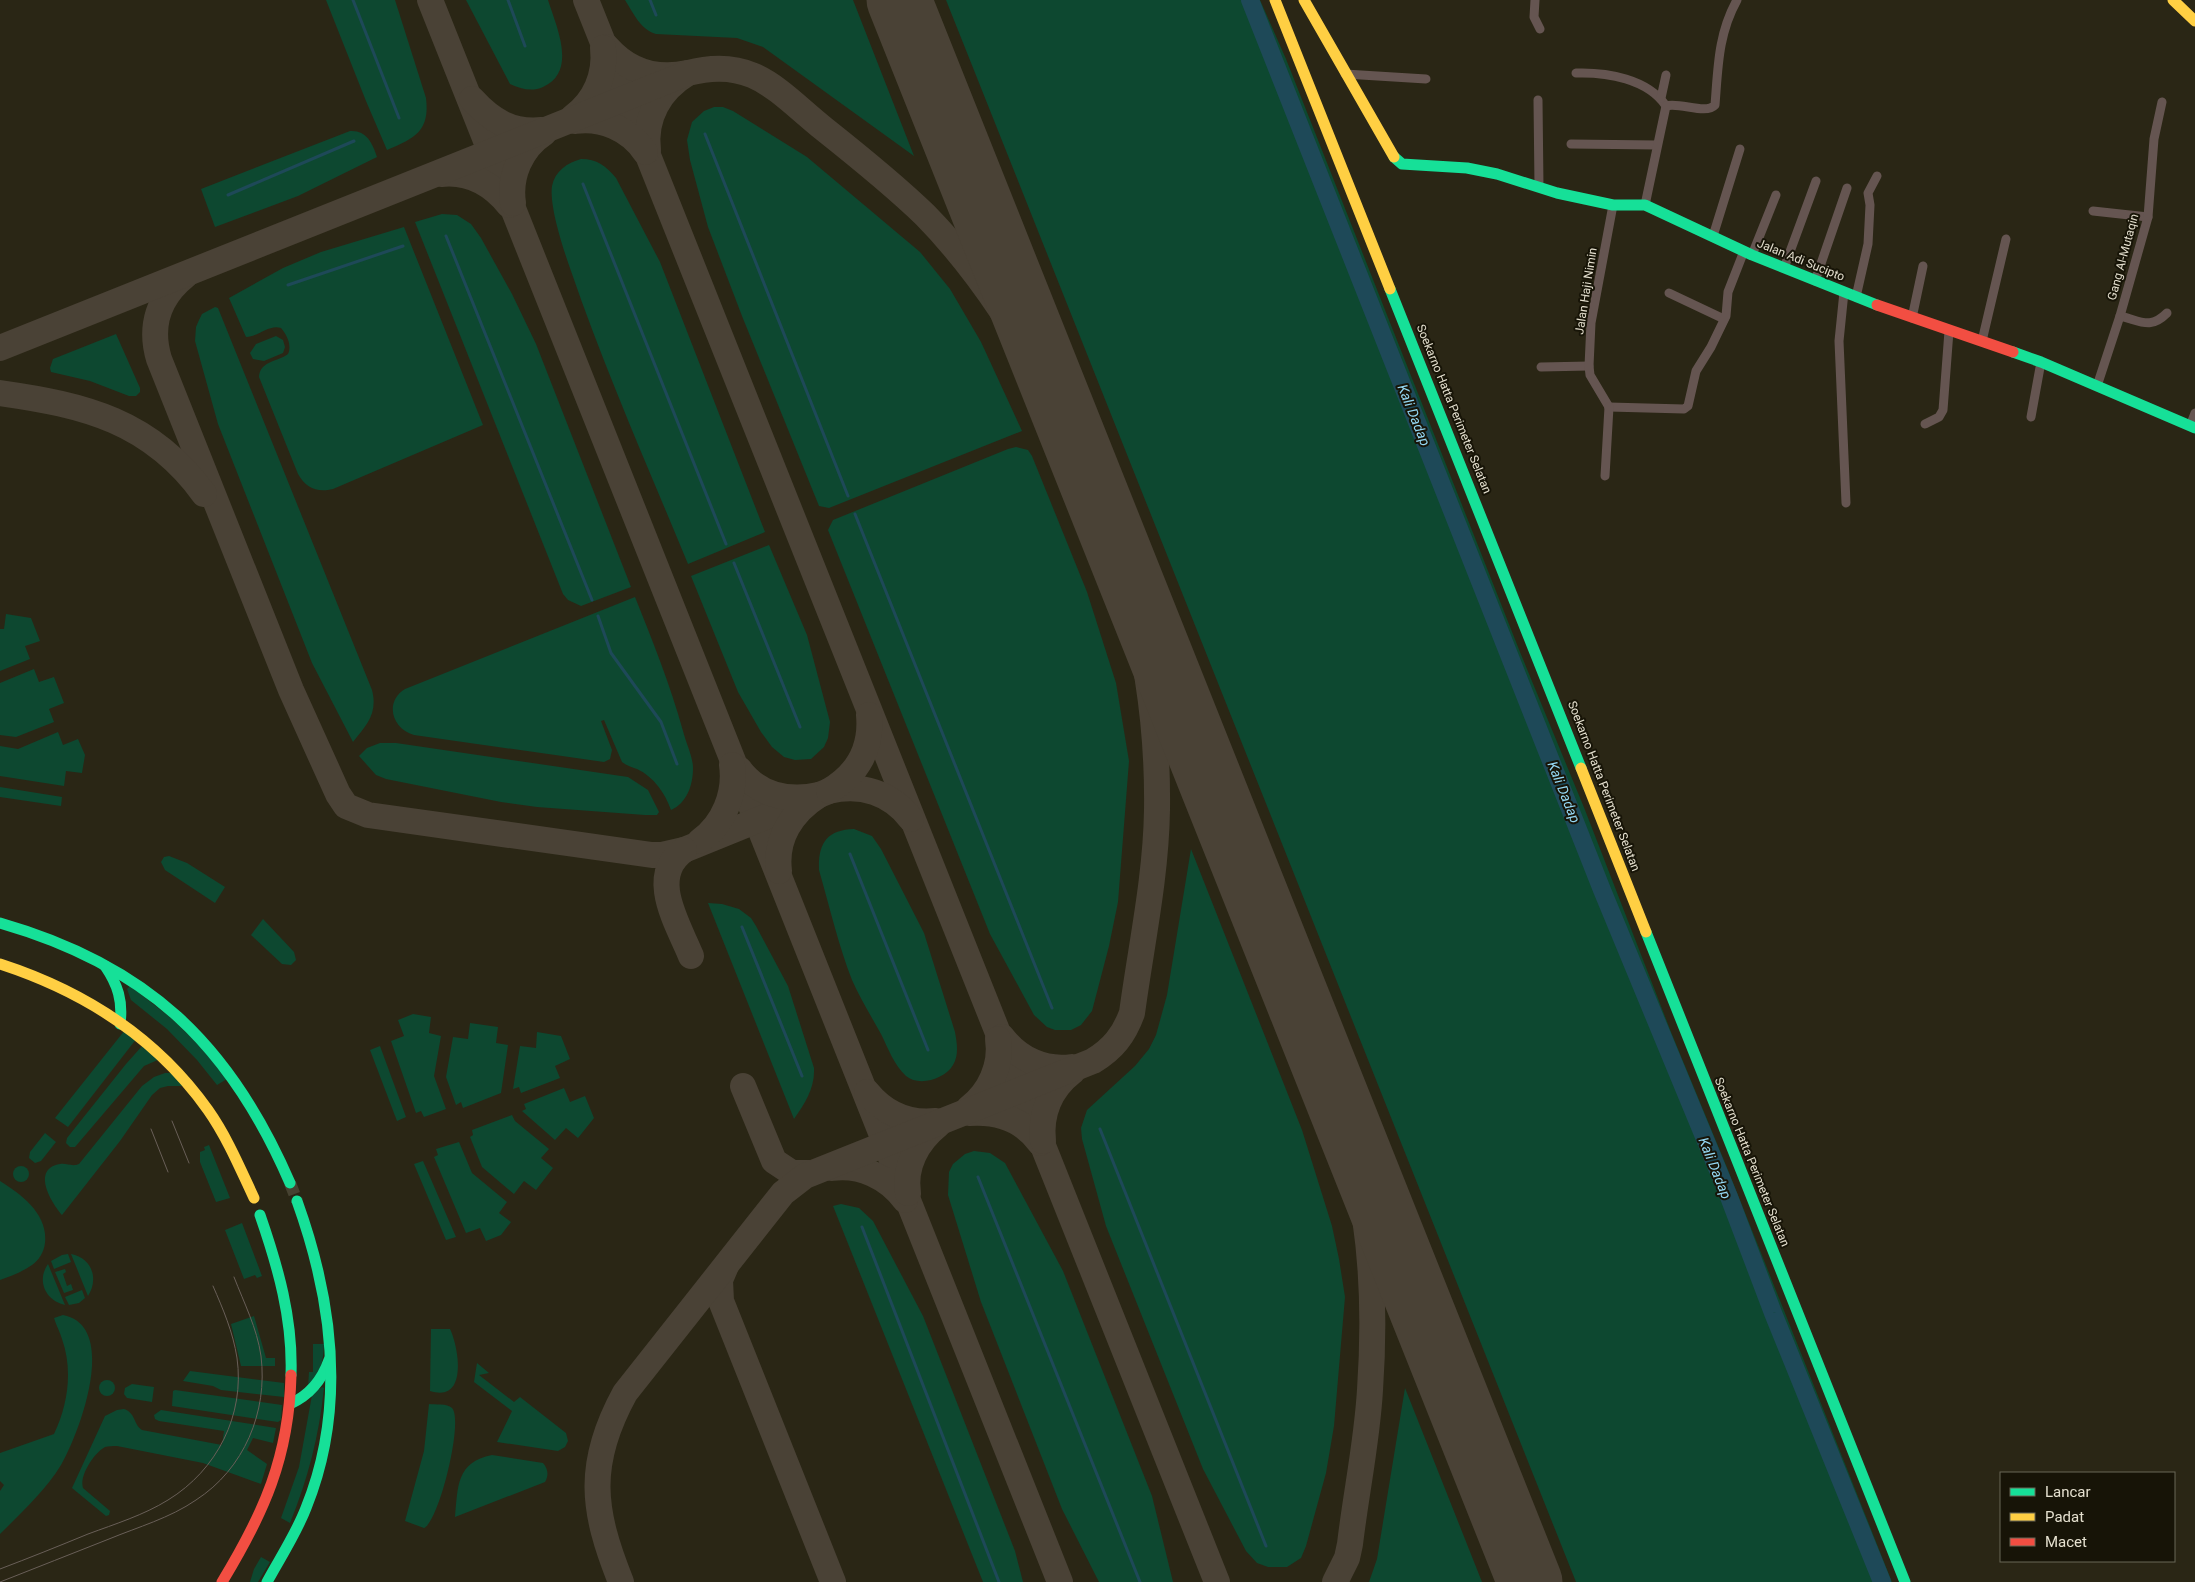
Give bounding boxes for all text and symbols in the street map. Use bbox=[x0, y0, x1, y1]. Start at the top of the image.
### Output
street label: Gang Al-Mutaqin bbox=[2105, 212, 2141, 302]
street label: Jalan Adi Sucipto bbox=[1755, 236, 1847, 284]
street label: Jalan Haji Nimin bbox=[1572, 247, 1600, 335]
street label: Soekarno Hatta Perimeter Selatan bbox=[1414, 322, 1494, 496]
water label: Kali Dadap bbox=[1394, 382, 1434, 448]
street label: Soekarno Hatta Perimeter Selatan bbox=[1565, 699, 1643, 873]
water label: Kali Dadap bbox=[1544, 759, 1584, 825]
street label: Soekarno Hatta Perimeter Selatan bbox=[1712, 1075, 1792, 1249]
water label: Kali Dadap bbox=[1695, 1135, 1735, 1201]
legend bbox=[2000, 1472, 2175, 1562]
text: Lancar bbox=[2045, 1483, 2091, 1501]
text: Padat bbox=[2045, 1508, 2084, 1526]
text: Macet bbox=[2045, 1533, 2087, 1551]

